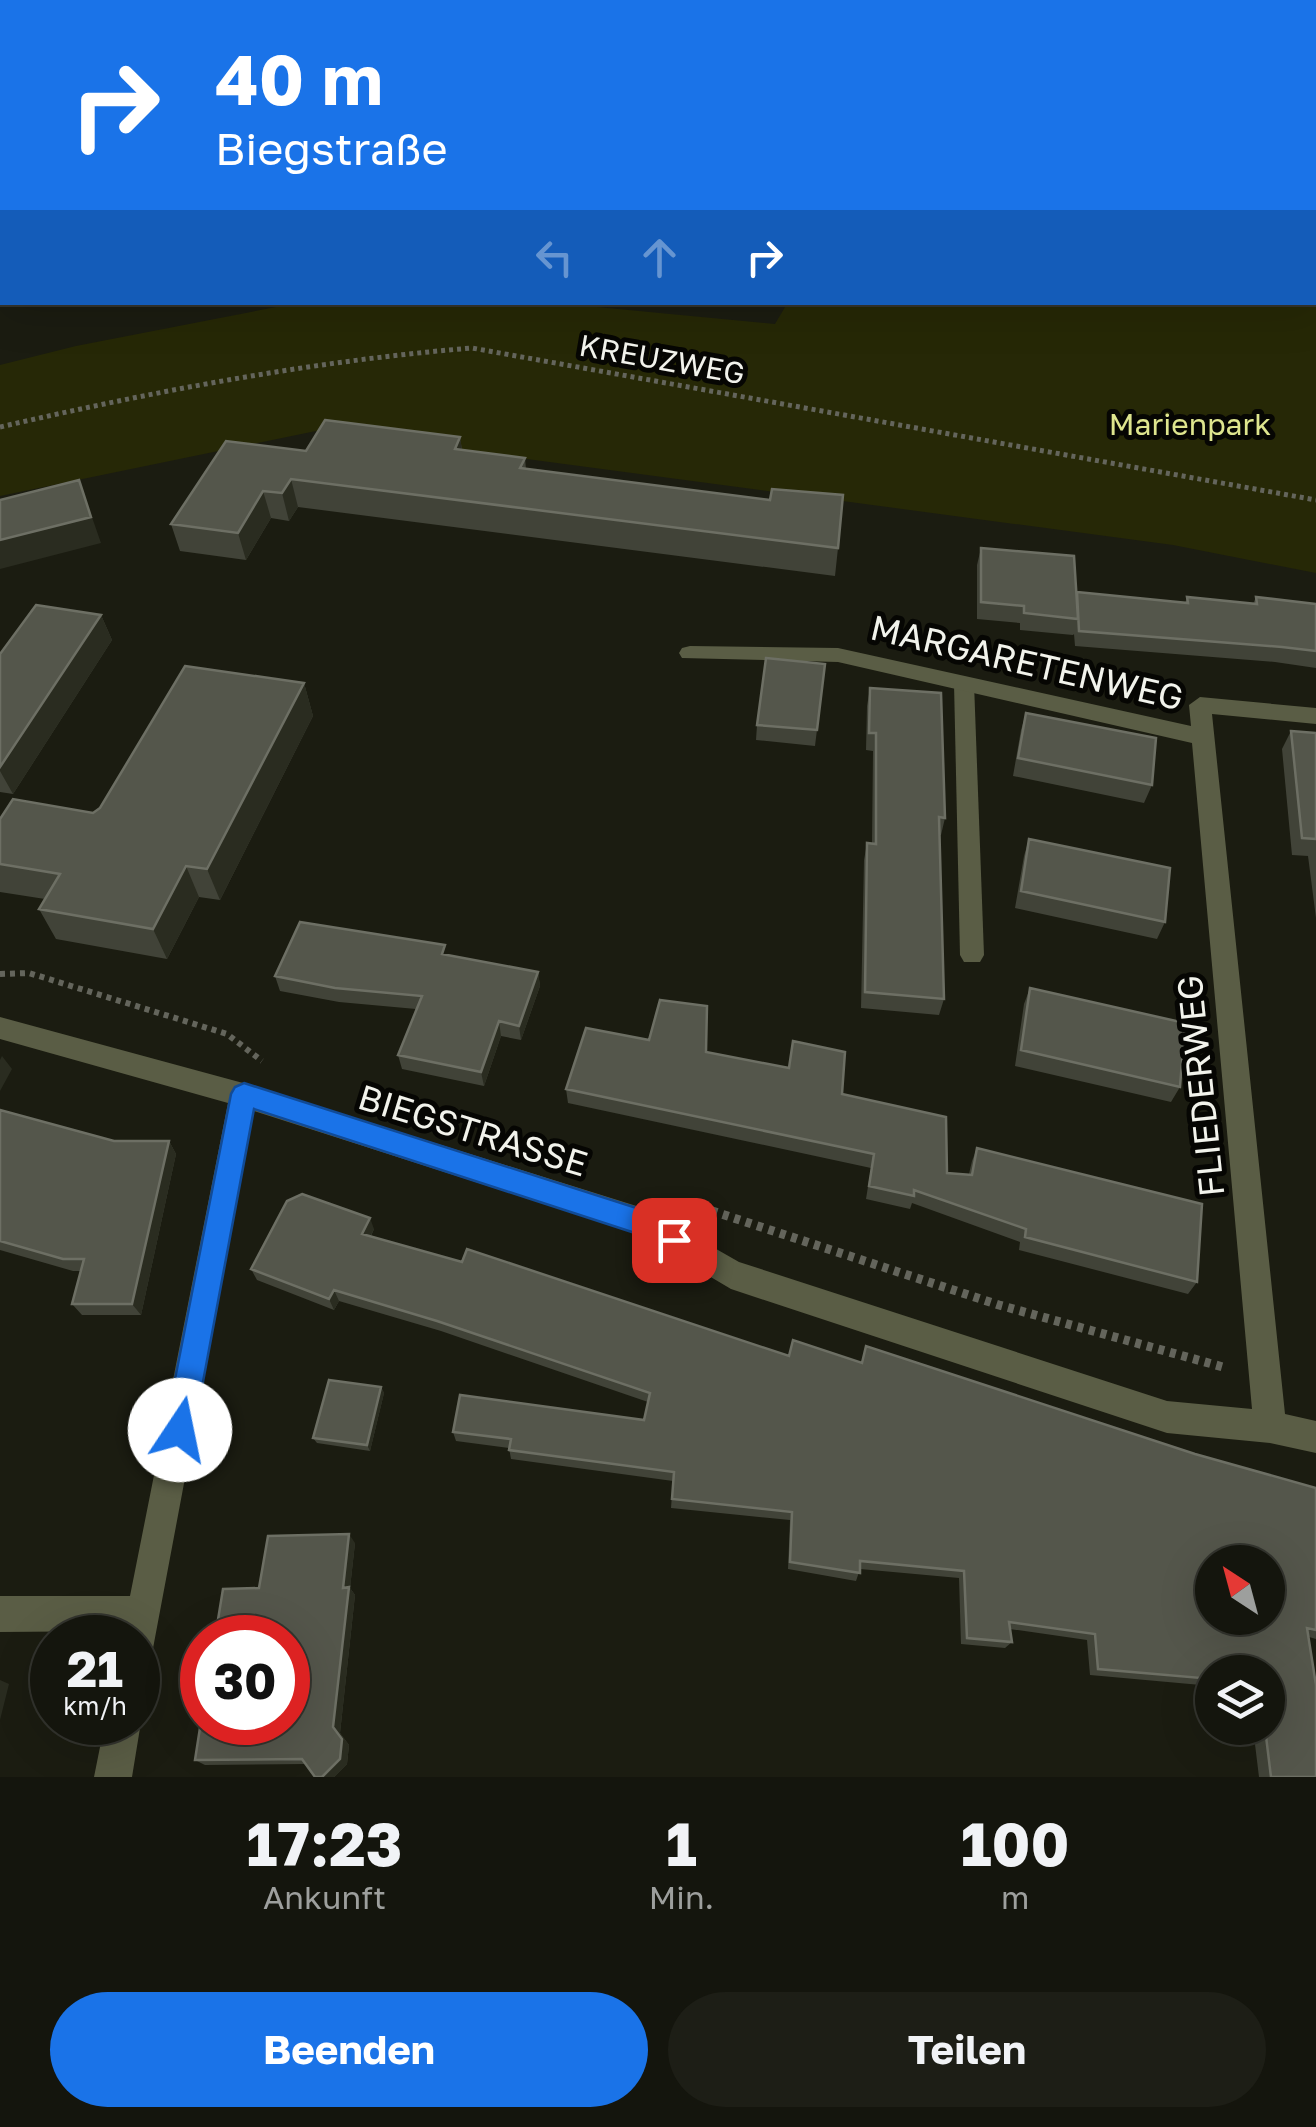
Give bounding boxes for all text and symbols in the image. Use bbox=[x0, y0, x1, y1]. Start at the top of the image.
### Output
text: 40 m bbox=[215, 36, 383, 120]
icon: right bbox=[50, 40, 180, 170]
text: Biegstraße bbox=[215, 121, 448, 175]
icon: left bbox=[527, 230, 582, 285]
icon: ahead bbox=[632, 230, 687, 285]
icon: right bbox=[737, 230, 792, 285]
street label: KREUZWEG bbox=[576, 327, 748, 391]
park label: Marienpark bbox=[1109, 406, 1271, 442]
street label: MARGARETENWEG bbox=[867, 606, 1187, 718]
street label: FLIEDERWEG bbox=[1168, 973, 1232, 1199]
street label: BIEGSTRASSE bbox=[353, 1075, 593, 1185]
pin bbox=[632, 1198, 717, 1283]
icon: arrive bbox=[647, 1213, 702, 1268]
position arrow bbox=[128, 1378, 232, 1482]
north arrow bbox=[1195, 1545, 1285, 1635]
map controls bbox=[1195, 1545, 1285, 1745]
speed limit sign: 30 bbox=[180, 1615, 310, 1745]
text: 21 bbox=[67, 1638, 123, 1698]
button: layers bbox=[1195, 1655, 1285, 1745]
text: km/h bbox=[63, 1690, 127, 1721]
text: 17:23 bbox=[246, 1807, 402, 1879]
text: 1 bbox=[666, 1807, 697, 1879]
text: 100 bbox=[961, 1807, 1070, 1879]
text: Ankunft bbox=[263, 1878, 386, 1916]
text: Min. bbox=[649, 1878, 714, 1916]
text: m bbox=[1001, 1878, 1029, 1916]
button: Beenden bbox=[50, 1992, 648, 2107]
button: Teilen bbox=[668, 1992, 1266, 2107]

